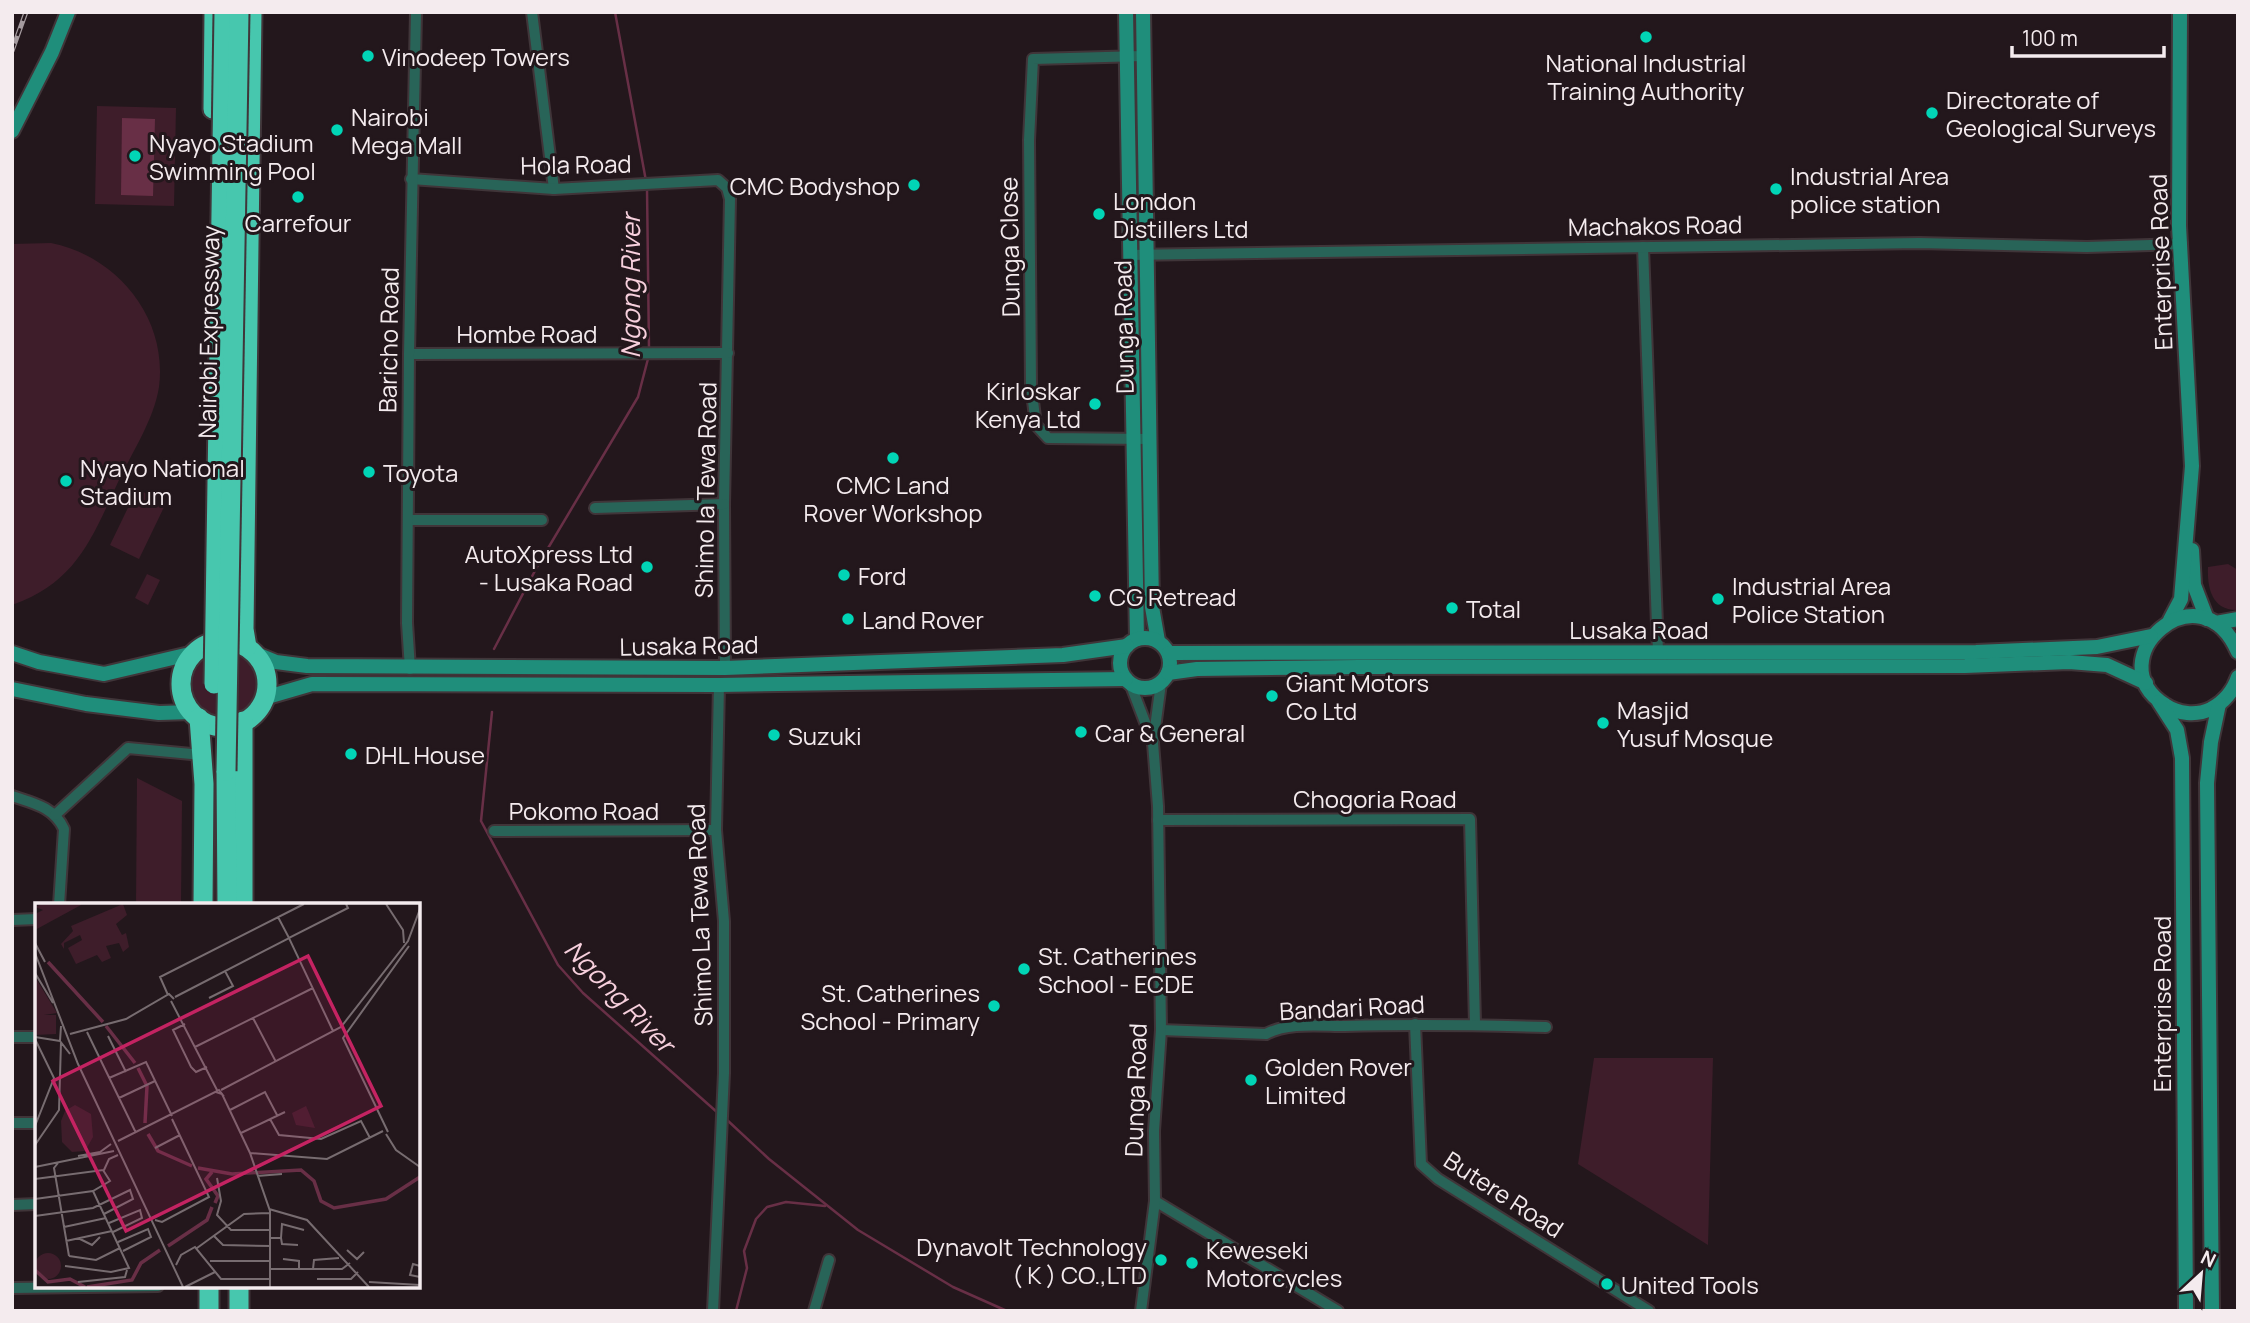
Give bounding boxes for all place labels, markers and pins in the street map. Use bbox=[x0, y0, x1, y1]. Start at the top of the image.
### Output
marker: National Industrial Training Authority bbox=[1638, 29, 1654, 45]
place label: Vinodeep Towers bbox=[382, 40, 570, 73]
place label: National Industrial Training Authority bbox=[1546, 46, 1746, 107]
marker: Vinodeep Towers bbox=[360, 48, 376, 64]
place label: Directorate of Geological Surveys bbox=[1946, 83, 2156, 144]
place label: Nairobi Mega Mall bbox=[351, 100, 462, 161]
marker: Directorate of Geological Surveys bbox=[1924, 105, 1940, 121]
marker: Nairobi Mega Mall bbox=[329, 122, 345, 138]
place label: Nyayo Stadium Swimming Pool bbox=[149, 126, 316, 187]
marker: Nyayo Stadium Swimming Pool bbox=[127, 148, 143, 164]
place label: Industrial Area police station bbox=[1790, 159, 1949, 220]
place label: CMC Bodyshop bbox=[730, 169, 900, 202]
marker: CMC Bodyshop bbox=[906, 177, 922, 193]
marker: Industrial Area police station bbox=[1768, 181, 1784, 197]
place label: London Distillers Ltd bbox=[1113, 184, 1248, 245]
marker: Carrefour bbox=[290, 189, 306, 205]
place label: Carrefour bbox=[245, 206, 352, 239]
marker: London Distillers Ltd bbox=[1091, 206, 1107, 222]
place label: Kirloskar Kenya Ltd bbox=[975, 374, 1081, 435]
marker: Kirloskar Kenya Ltd bbox=[1087, 396, 1103, 412]
marker: CMC Land Rover Workshop bbox=[885, 450, 901, 466]
place label: Nyayo National Stadium bbox=[80, 451, 245, 512]
place label: Toyota bbox=[383, 456, 458, 489]
marker: Toyota bbox=[361, 464, 377, 480]
place label: CMC Land Rover Workshop bbox=[804, 468, 982, 529]
marker: Nyayo National Stadium bbox=[58, 473, 74, 489]
place label: AutoXpress Ltd - Lusaka Road bbox=[464, 537, 633, 598]
marker: AutoXpress Ltd - Lusaka Road bbox=[639, 559, 655, 575]
place label: Ford bbox=[858, 559, 907, 592]
marker: Ford bbox=[836, 567, 852, 583]
place label: Industrial Area Police Station bbox=[1732, 569, 1891, 630]
place label: CG Retread bbox=[1109, 580, 1236, 613]
marker: CG Retread bbox=[1087, 588, 1103, 604]
marker: Industrial Area Police Station bbox=[1710, 591, 1726, 607]
place label: Total bbox=[1466, 592, 1521, 625]
marker: Total bbox=[1444, 600, 1460, 616]
place label: Land Rover bbox=[862, 603, 984, 636]
marker: Land Rover bbox=[840, 611, 856, 627]
place label: Giant Motors Co Ltd bbox=[1286, 666, 1429, 727]
marker: Giant Motors Co Ltd bbox=[1264, 688, 1280, 704]
place label: Masjid Yusuf Mosque bbox=[1617, 693, 1773, 754]
marker: Masjid Yusuf Mosque bbox=[1595, 715, 1611, 731]
place label: Car & General bbox=[1095, 716, 1245, 749]
place label: Suzuki bbox=[788, 719, 862, 752]
marker: Car & General bbox=[1073, 724, 1089, 740]
marker: Suzuki bbox=[766, 727, 782, 743]
place label: DHL House bbox=[365, 738, 485, 771]
marker: DHL House bbox=[343, 746, 359, 762]
place label: St. Catherines School - ECDE bbox=[1038, 939, 1197, 1000]
marker: St. Catherines School - ECDE bbox=[1016, 961, 1032, 977]
place label: St. Catherines School - Primary bbox=[800, 976, 980, 1037]
marker: St. Catherines School - Primary bbox=[986, 998, 1002, 1014]
place label: Golden Rover Limited bbox=[1265, 1050, 1412, 1111]
marker: Golden Rover Limited bbox=[1243, 1072, 1259, 1088]
place label: Dynavolt Technology ( K ) CO.,LTD bbox=[916, 1230, 1147, 1291]
place label: Keweseki Motorcycles bbox=[1206, 1233, 1342, 1294]
marker: Dynavolt Technology ( K ) CO.,LTD bbox=[1153, 1252, 1169, 1268]
marker: Keweseki Motorcycles bbox=[1184, 1255, 1200, 1271]
place label: United Tools bbox=[1621, 1268, 1759, 1301]
marker: United Tools bbox=[1599, 1276, 1615, 1292]

